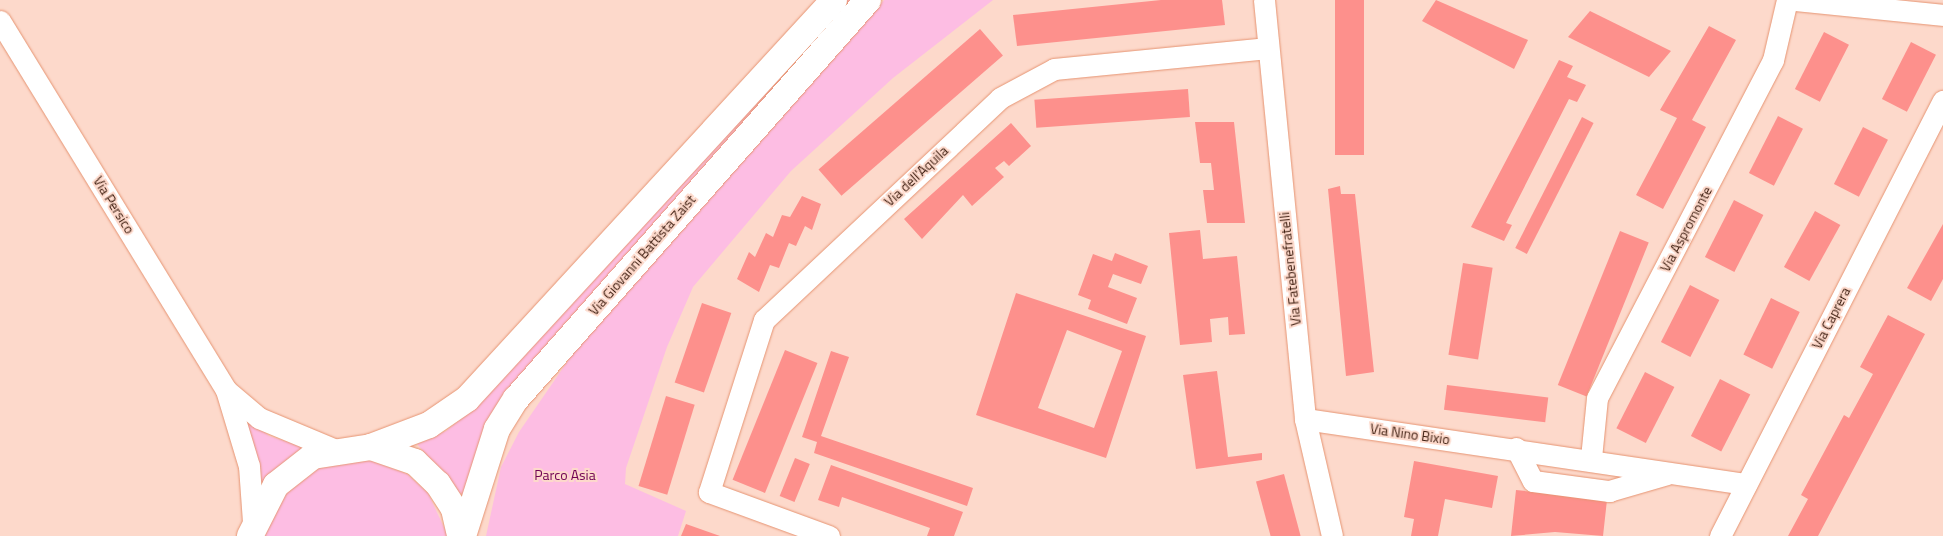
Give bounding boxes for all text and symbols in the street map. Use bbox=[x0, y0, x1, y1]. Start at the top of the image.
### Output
street label: Via dell'Aquila bbox=[881, 142, 951, 210]
street label: Via Persico bbox=[90, 173, 138, 237]
street label: Via Aspromonte bbox=[1656, 183, 1716, 275]
street label: Via Giovanni Battista Zaist bbox=[585, 191, 699, 319]
street label: Via Fatebenefratelli bbox=[1276, 211, 1304, 327]
street label: Via Caprera bbox=[1808, 284, 1854, 352]
street label: Via Nino Bixio bbox=[1369, 420, 1451, 448]
park label: Parco Asia bbox=[534, 467, 596, 483]

